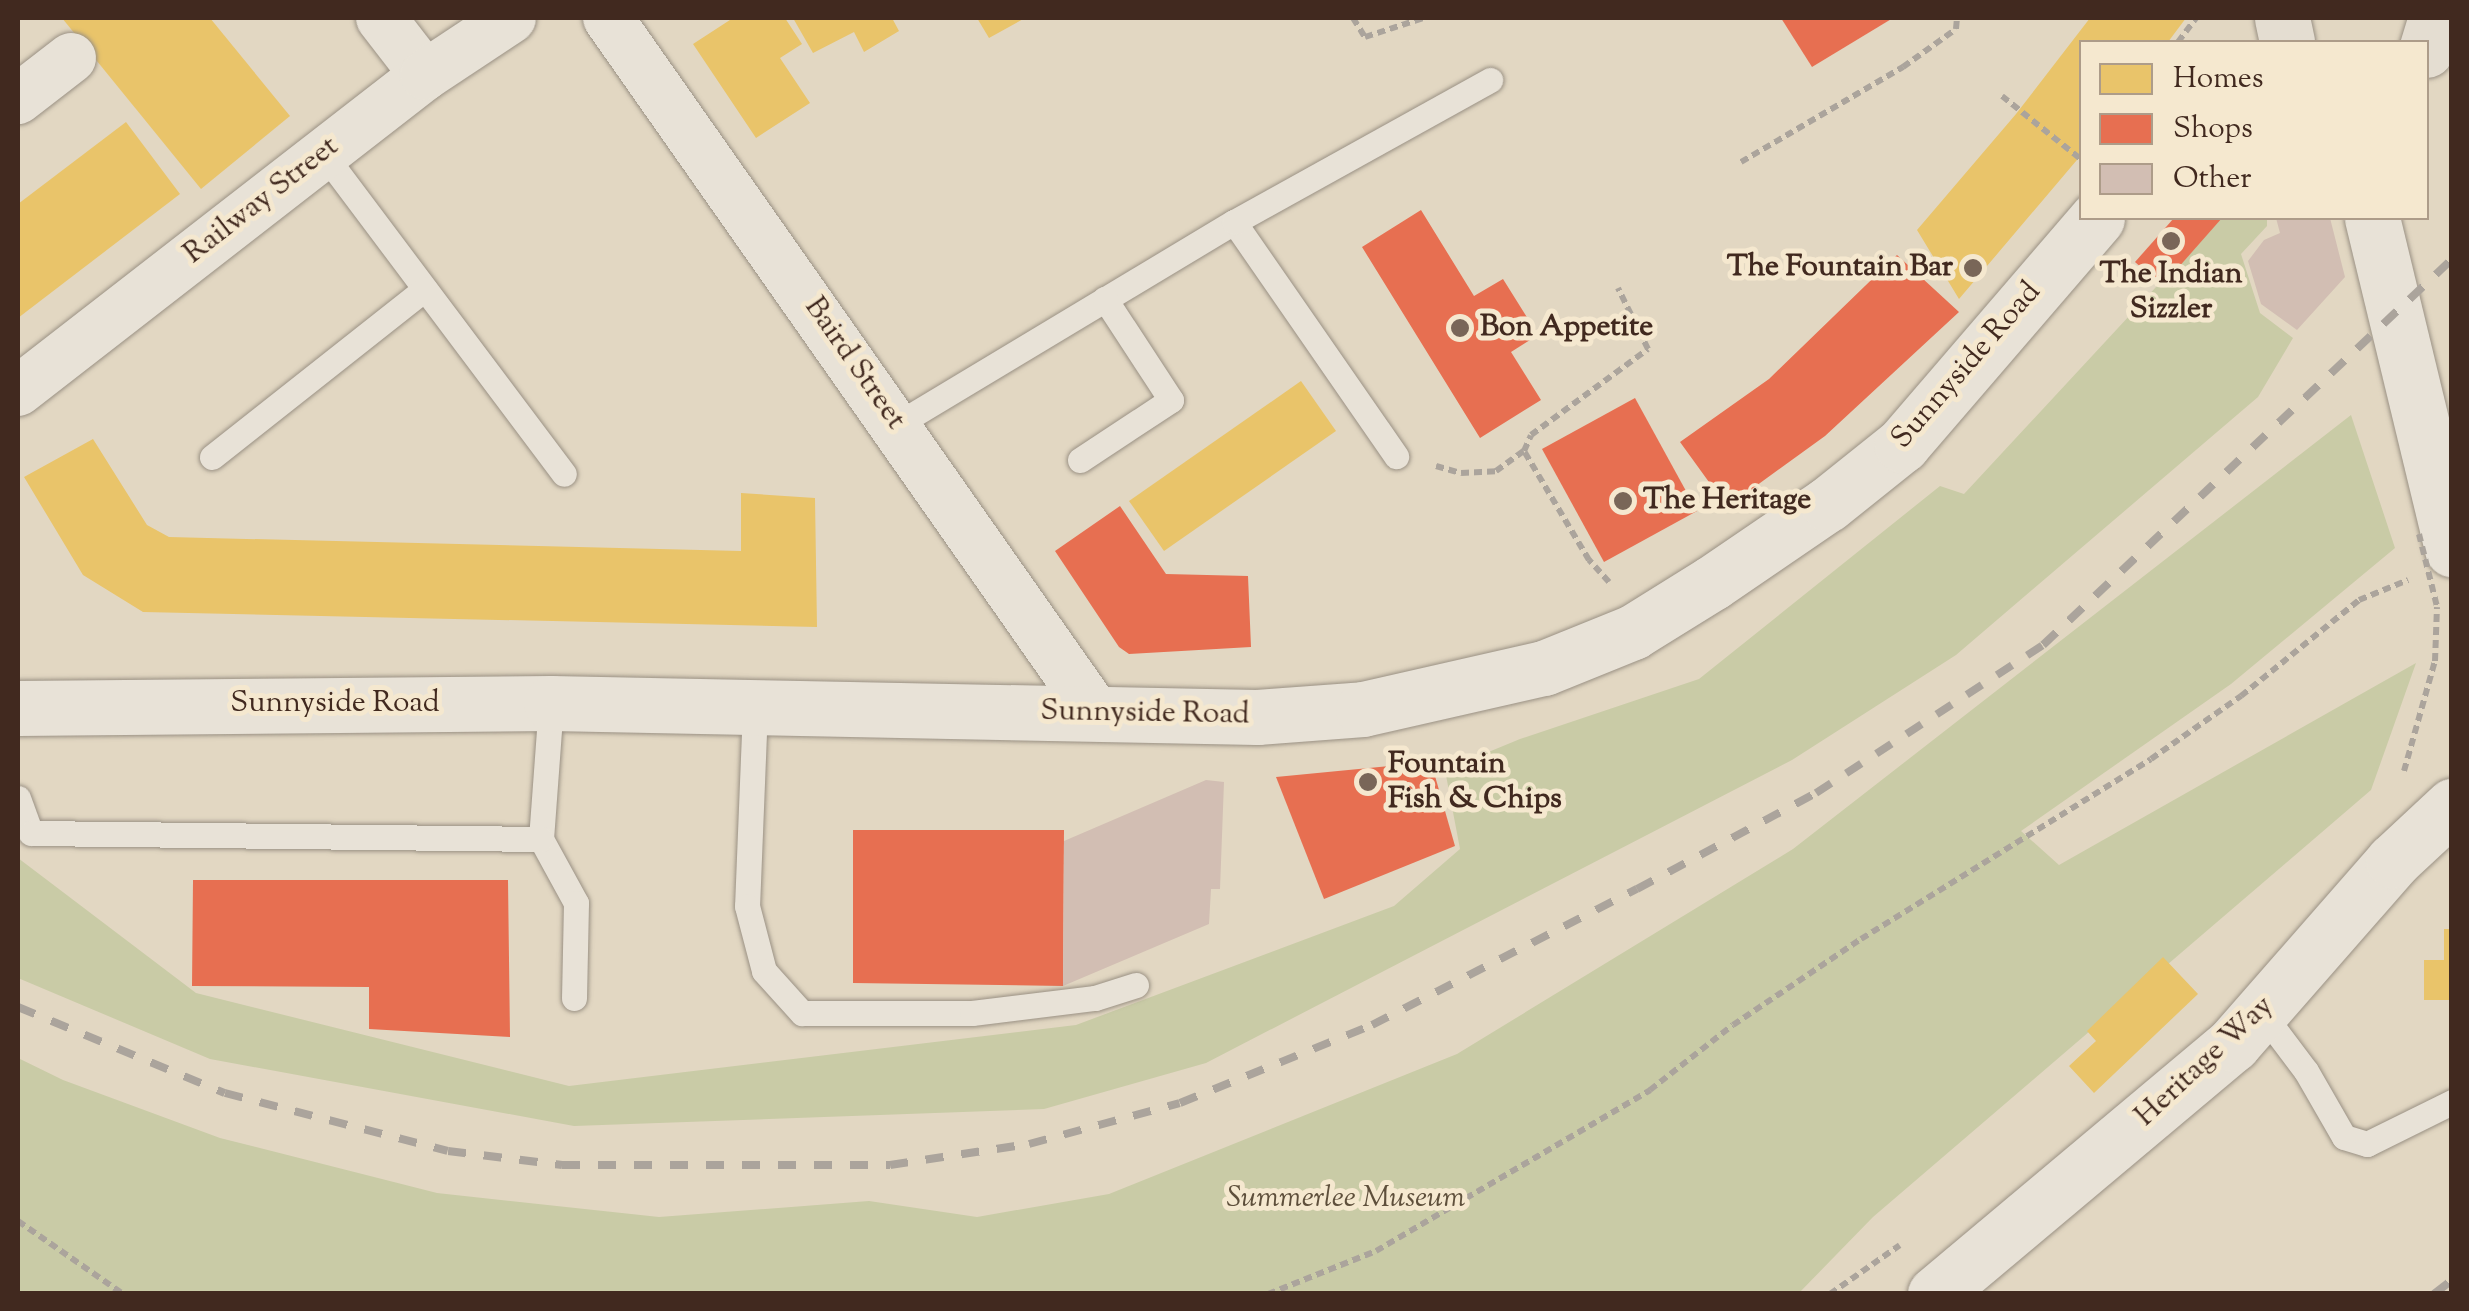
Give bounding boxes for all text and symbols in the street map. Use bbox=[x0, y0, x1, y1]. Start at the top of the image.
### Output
legend bbox=[2079, 40, 2429, 220]
text: Homes bbox=[2173, 58, 2263, 101]
text: Shops bbox=[2173, 108, 2253, 151]
street label: Railway Street bbox=[177, 129, 347, 273]
text: Other bbox=[2173, 158, 2251, 201]
marker: The Indian Sizzler bbox=[2160, 230, 2182, 252]
place label: The Fountain Bar bbox=[1727, 250, 1953, 286]
marker: The Fountain Bar bbox=[1962, 257, 1984, 279]
place label: The Indian Sizzler bbox=[2099, 257, 2243, 328]
street label: Sunnyside Road bbox=[1885, 275, 2049, 457]
street label: Baird Street bbox=[795, 291, 913, 437]
place label: Bon Appetite bbox=[1480, 310, 1653, 346]
marker: Bon Appetite bbox=[1449, 317, 1471, 339]
place label: The Heritage bbox=[1643, 483, 1811, 519]
marker: The Heritage bbox=[1612, 490, 1634, 512]
street label: Sunnyside Road bbox=[230, 686, 440, 722]
street label: Sunnyside Road bbox=[1040, 694, 1250, 734]
place label: Fountain Fish & Chips bbox=[1388, 747, 1562, 818]
marker: Fountain Fish & Chips bbox=[1357, 771, 1379, 793]
street label: Heritage Way bbox=[2128, 989, 2282, 1135]
park label: Summerlee Museum bbox=[1227, 1181, 1465, 1217]

